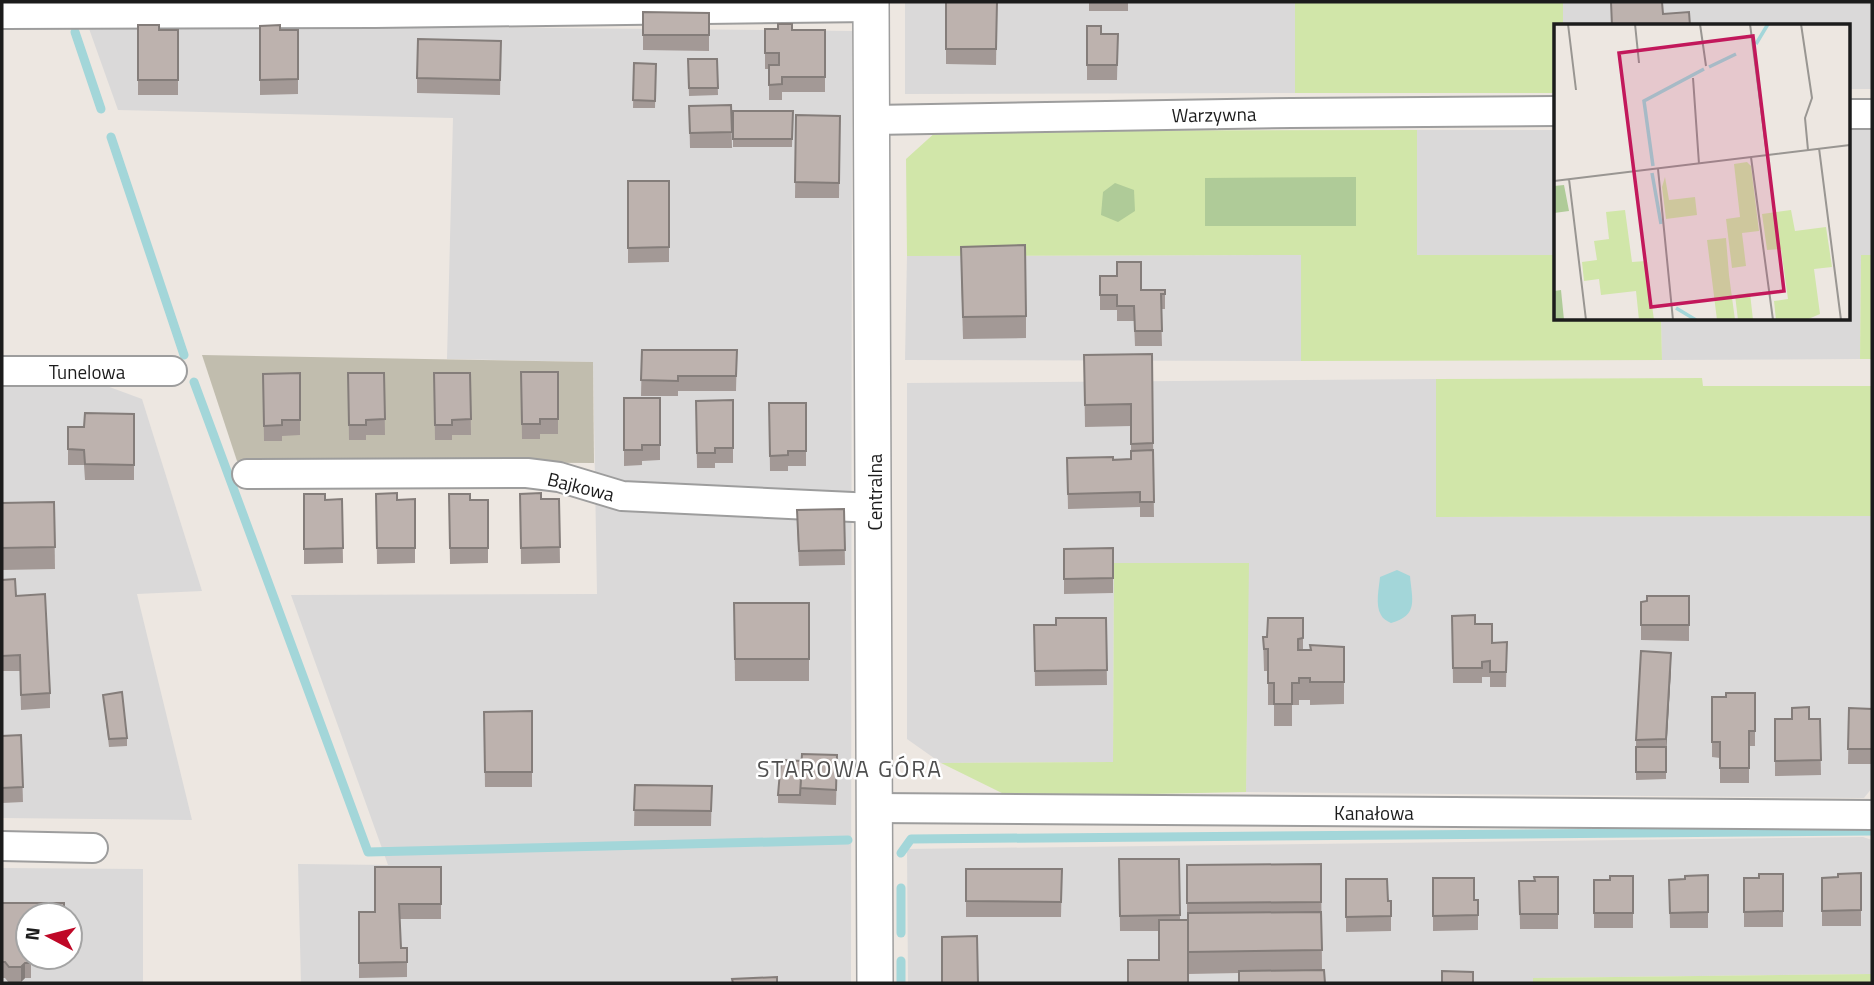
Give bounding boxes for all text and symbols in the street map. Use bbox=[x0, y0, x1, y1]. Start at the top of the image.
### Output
inset map bbox=[1554, 24, 1850, 320]
street label: Warzywna bbox=[1171, 99, 1257, 129]
street label: Tunelowa bbox=[49, 357, 126, 386]
street label: Centralna bbox=[860, 453, 889, 530]
street label: Bajkowa bbox=[544, 464, 618, 508]
district label: STAROWA GÓRA bbox=[757, 751, 943, 786]
street label: Kanałowa bbox=[1334, 798, 1414, 827]
north arrow bbox=[14, 901, 84, 971]
text: N bbox=[16, 926, 47, 942]

